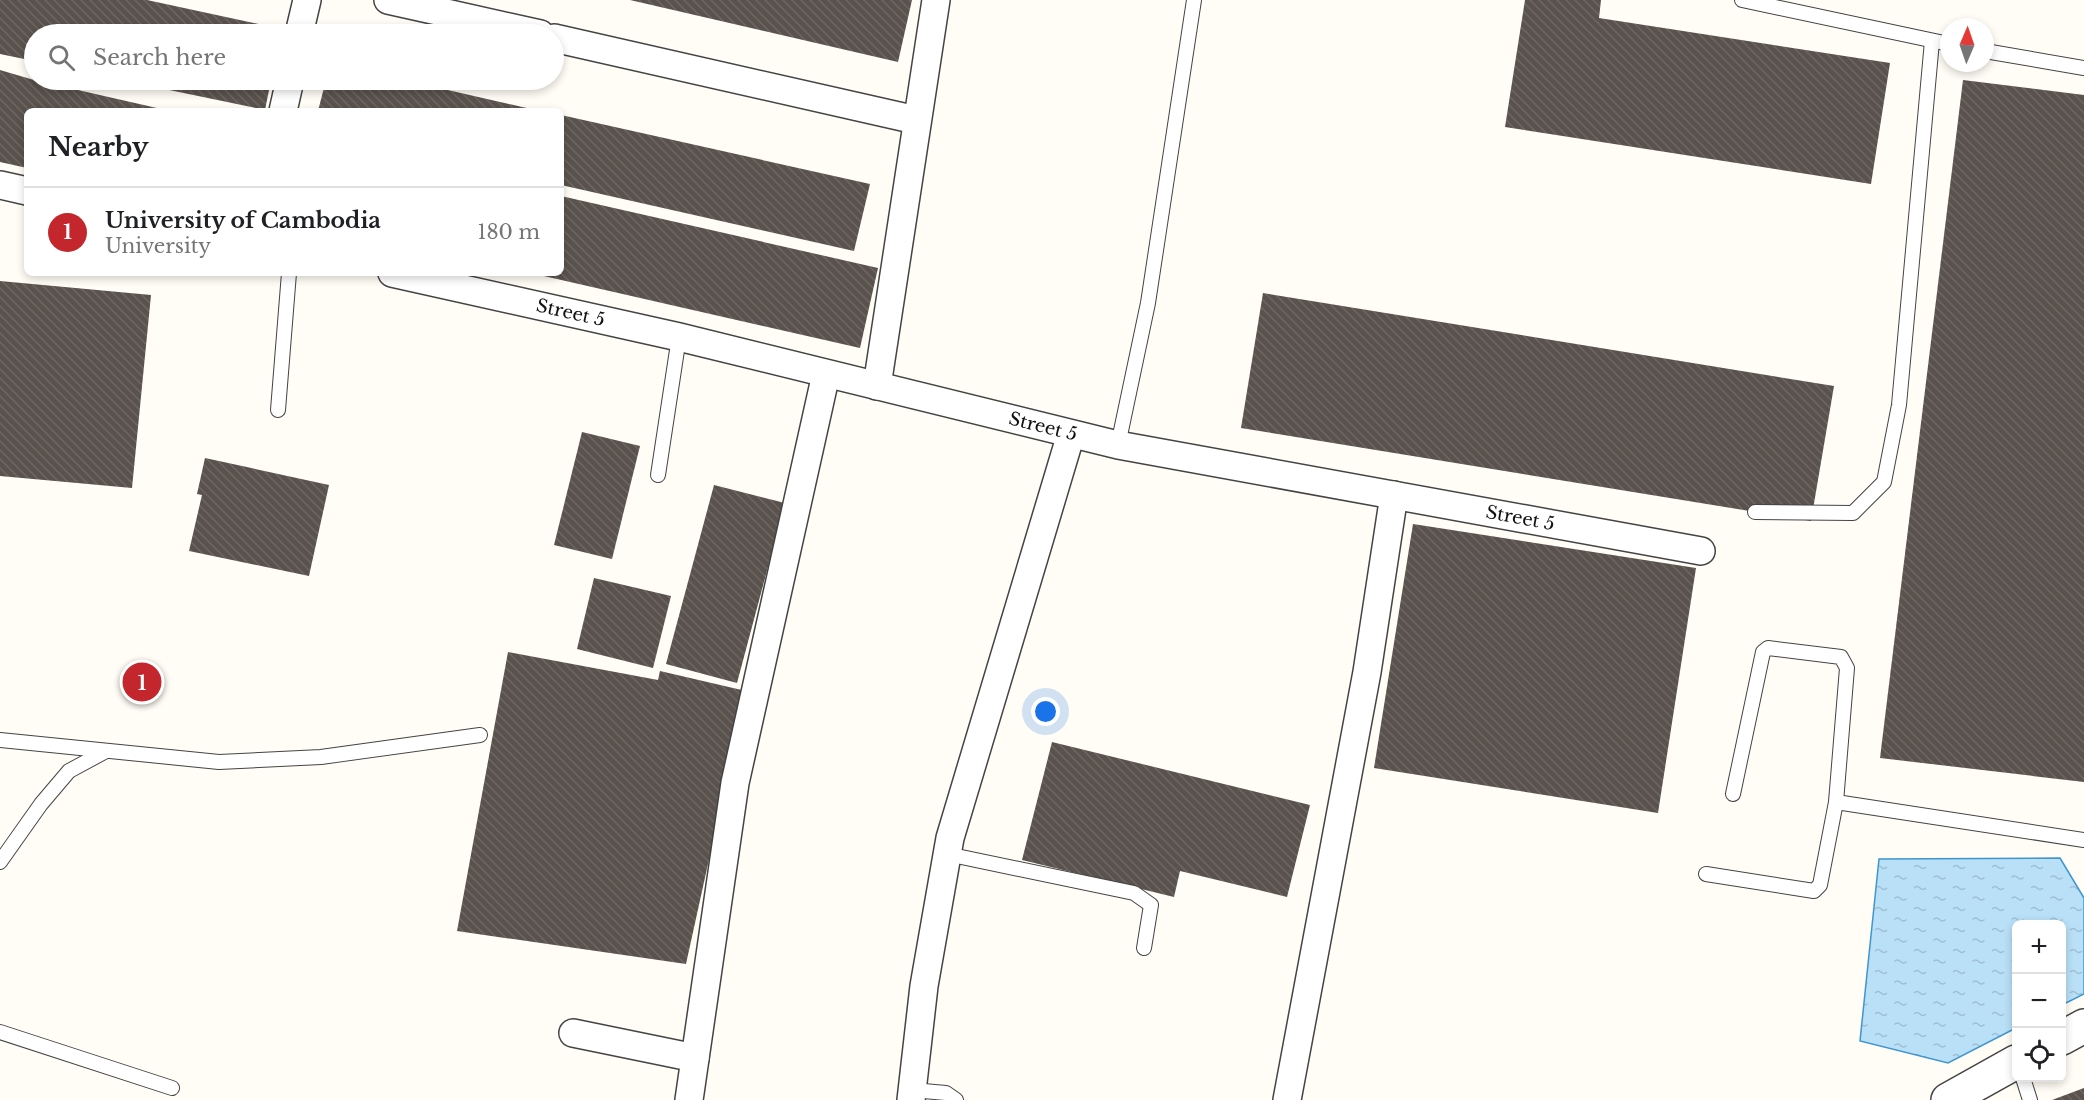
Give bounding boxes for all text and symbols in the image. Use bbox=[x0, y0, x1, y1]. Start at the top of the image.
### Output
north arrow bbox=[1940, 18, 1994, 72]
search box bbox=[24, 24, 564, 90]
icon: search bbox=[45, 41, 78, 74]
text: Search here bbox=[93, 44, 226, 71]
text: Nearby bbox=[48, 131, 149, 163]
text: University of Cambodia bbox=[105, 207, 381, 234]
text: 1 bbox=[63, 220, 72, 244]
text: 180 m bbox=[477, 220, 540, 244]
text: University bbox=[105, 234, 211, 258]
street label: Street 5 bbox=[534, 295, 607, 331]
street label: Street 5 bbox=[1007, 408, 1080, 446]
street label: Street 5 bbox=[1484, 501, 1556, 535]
pin: 1 bbox=[122, 660, 162, 704]
your location bbox=[1031, 697, 1060, 726]
map controls bbox=[2012, 920, 2066, 1082]
button: + bbox=[2012, 920, 2066, 974]
button: − bbox=[2012, 974, 2066, 1028]
button: locate bbox=[2012, 1028, 2066, 1082]

